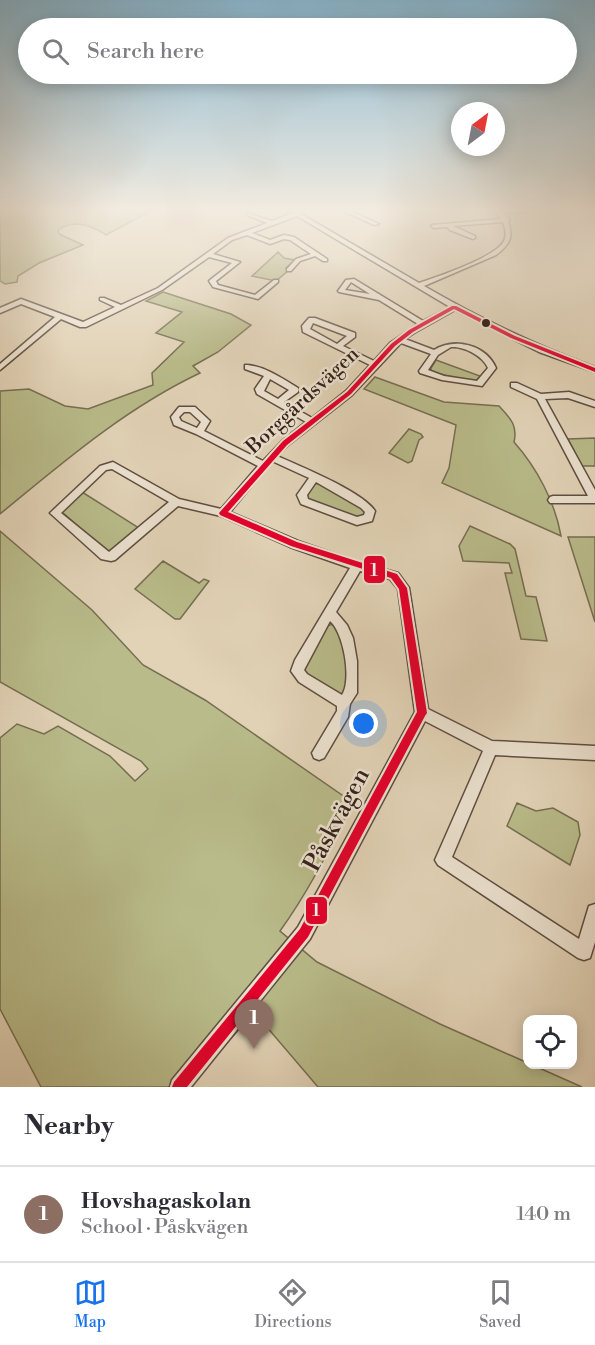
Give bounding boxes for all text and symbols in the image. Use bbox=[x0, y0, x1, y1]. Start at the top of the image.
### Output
search box bbox=[18, 18, 577, 84]
icon: search bbox=[39, 35, 72, 68]
text: Search here bbox=[87, 38, 204, 65]
north arrow bbox=[451, 102, 505, 156]
unlabelled marker bbox=[480, 317, 492, 329]
street label: Borggårdsvägen bbox=[240, 342, 365, 461]
line badge: 1 bbox=[363, 555, 386, 584]
text: 1 bbox=[370, 561, 378, 581]
your location bbox=[349, 709, 378, 738]
street label: Påskvägen bbox=[297, 763, 377, 877]
line badge: 1 bbox=[305, 896, 328, 925]
text: 1 bbox=[312, 901, 320, 921]
pin: 1 bbox=[234, 1000, 274, 1049]
map controls bbox=[523, 1015, 577, 1069]
button: locate bbox=[523, 1015, 577, 1069]
text: Nearby bbox=[24, 1110, 114, 1142]
text: Hovshagaskolan bbox=[81, 1188, 251, 1215]
text: 1 bbox=[39, 1202, 48, 1227]
text: 140 m bbox=[516, 1202, 571, 1227]
text: School · Påskvägen bbox=[81, 1215, 248, 1240]
tab: Map bbox=[74, 1276, 107, 1332]
tab: Directions bbox=[254, 1276, 332, 1332]
tab: Saved bbox=[479, 1276, 521, 1332]

